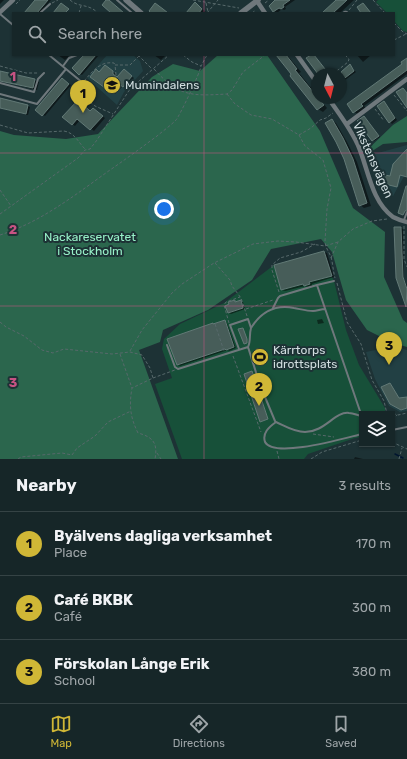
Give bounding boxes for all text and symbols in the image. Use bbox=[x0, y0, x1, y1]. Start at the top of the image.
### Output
search box bbox=[12, 12, 395, 56]
icon: search bbox=[26, 23, 48, 45]
text: Search here bbox=[58, 25, 142, 43]
north arrow bbox=[311, 68, 347, 104]
text: 1 bbox=[10, 69, 16, 84]
school or university icon: Mumindalens bbox=[102, 75, 122, 95]
place label: Mumindalens bbox=[125, 78, 199, 92]
pin: 1 bbox=[70, 80, 96, 113]
street label: Vikstensvägen bbox=[350, 120, 396, 200]
your location bbox=[154, 199, 174, 219]
text: 2 bbox=[9, 222, 17, 237]
park label: Nackareservatet i Stockholm bbox=[44, 230, 136, 258]
pin: 3 bbox=[376, 332, 402, 365]
place label: Kärrtorps idrottsplats bbox=[273, 343, 337, 371]
sports icon: Kärrtorps idrottsplats bbox=[250, 347, 270, 367]
pin: 2 bbox=[246, 373, 272, 406]
text: 3 bbox=[9, 375, 18, 390]
map controls bbox=[359, 411, 395, 447]
button: layers bbox=[359, 411, 395, 447]
text: Nearby bbox=[16, 475, 77, 495]
text: 3 results bbox=[339, 478, 391, 493]
text: Byälvens dagliga verksamhet bbox=[54, 527, 272, 545]
text: 1 bbox=[26, 536, 32, 551]
text: 170 m bbox=[356, 536, 391, 551]
text: Place bbox=[54, 545, 87, 560]
text: Café BKBK bbox=[54, 591, 133, 609]
text: 2 bbox=[25, 600, 33, 615]
text: 300 m bbox=[352, 600, 391, 615]
text: Café bbox=[54, 609, 82, 624]
text: Förskolan Långe Erik bbox=[54, 655, 210, 673]
text: 3 bbox=[25, 664, 33, 679]
text: 380 m bbox=[352, 664, 391, 679]
text: School bbox=[54, 673, 95, 688]
tab: Map bbox=[50, 713, 72, 750]
tab: Directions bbox=[173, 713, 225, 750]
tab: Saved bbox=[325, 713, 357, 750]

